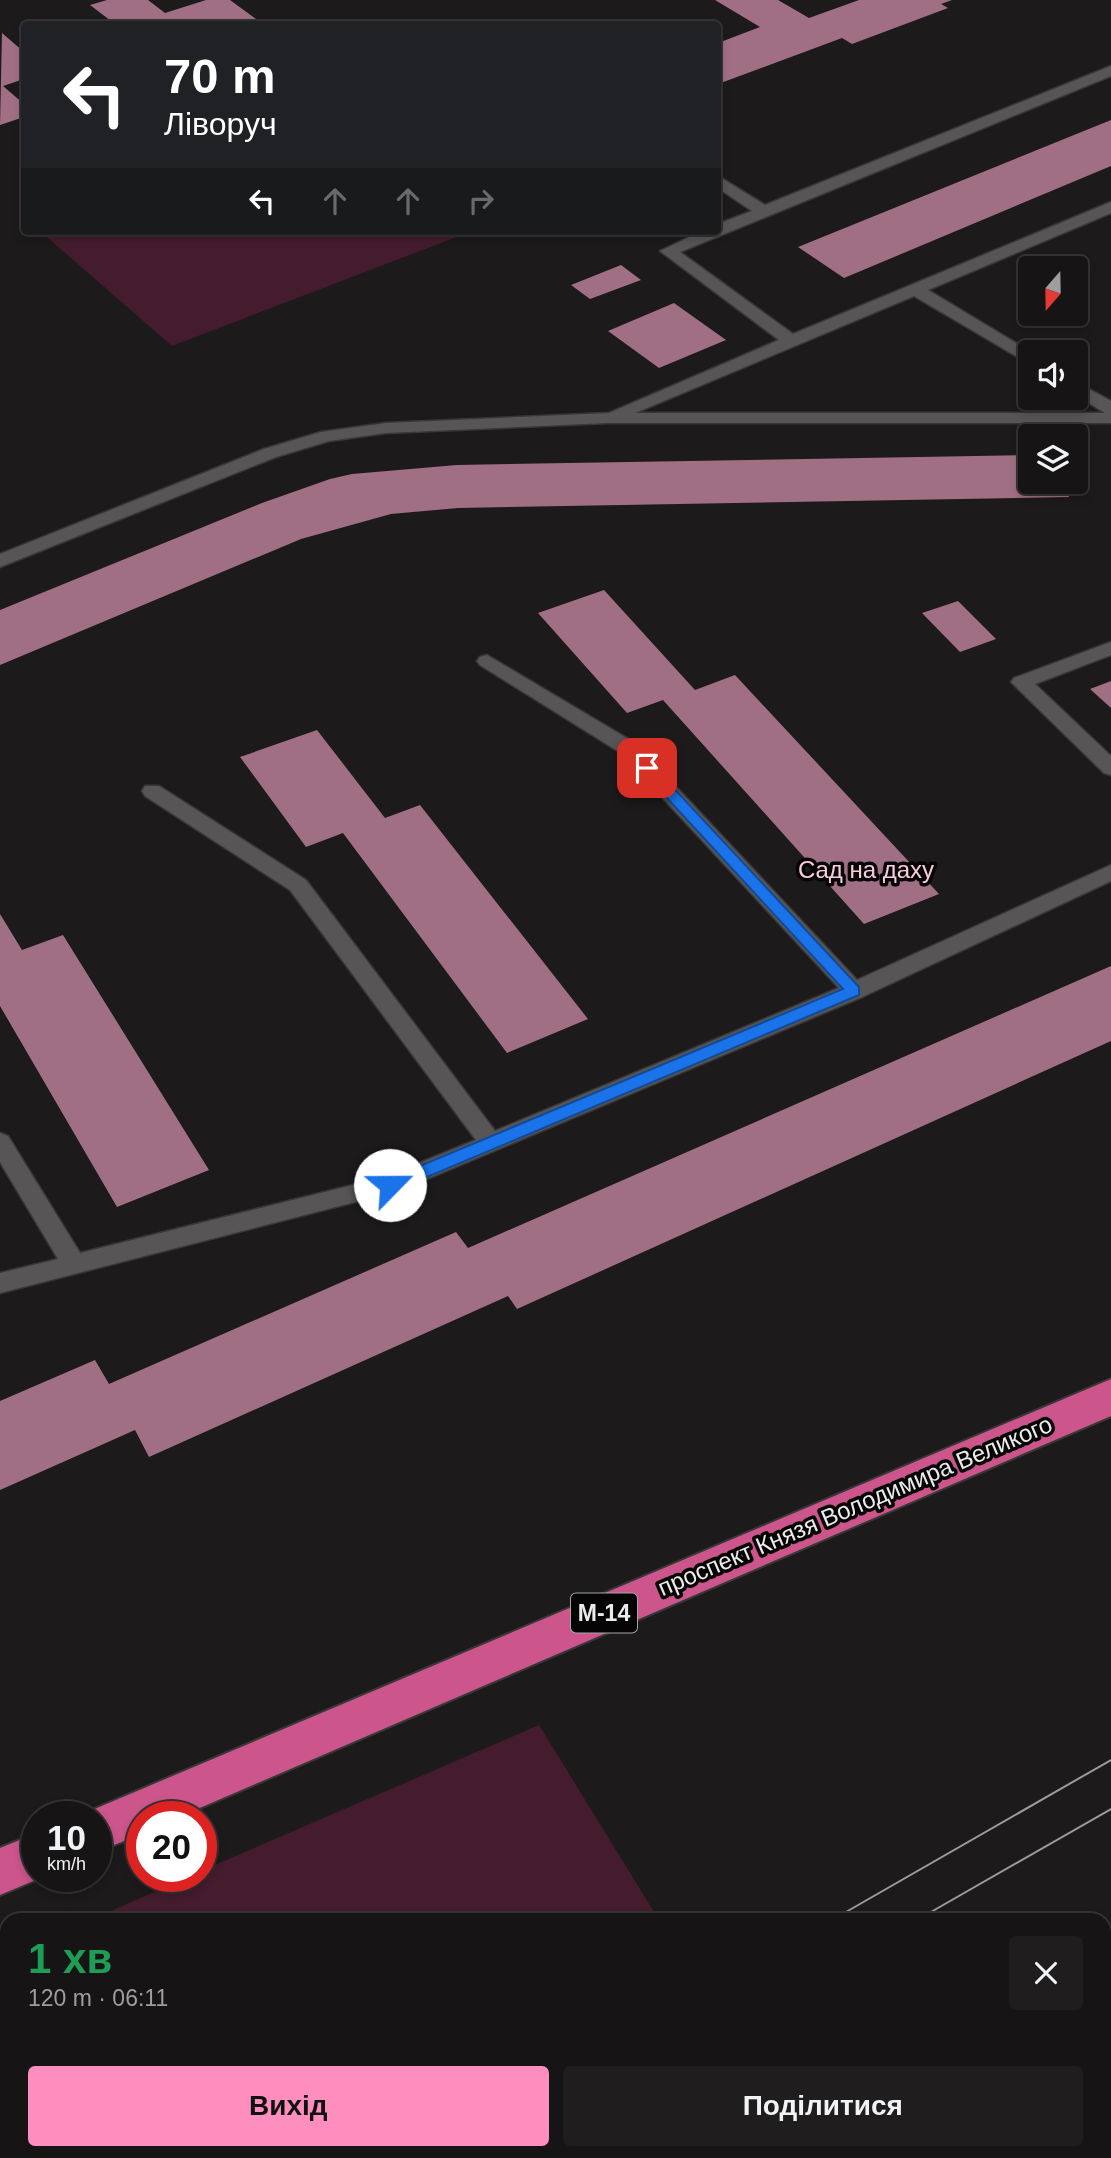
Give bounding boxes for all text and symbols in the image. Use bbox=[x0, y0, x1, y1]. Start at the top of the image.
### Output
icon: left bbox=[49, 49, 140, 140]
text: 70 m bbox=[164, 49, 276, 103]
text: Ліворуч bbox=[164, 106, 277, 142]
icon: left bbox=[243, 182, 281, 220]
icon: ahead bbox=[316, 182, 354, 220]
icon: ahead bbox=[389, 182, 427, 220]
icon: right bbox=[462, 182, 500, 220]
north arrow bbox=[1018, 256, 1088, 326]
map controls bbox=[1018, 256, 1088, 494]
button: sound bbox=[1018, 340, 1088, 410]
button: layers bbox=[1018, 424, 1088, 494]
pin bbox=[617, 738, 677, 798]
icon: arrive bbox=[628, 749, 666, 787]
park label: Сад на даху bbox=[798, 856, 934, 883]
position arrow bbox=[353, 1148, 427, 1222]
street label: проспект Князя Володимира Великого bbox=[654, 1410, 1056, 1601]
road number: М-14 bbox=[571, 1594, 637, 1632]
speed limit sign: 20 bbox=[126, 1801, 217, 1892]
text: 10 bbox=[47, 1818, 86, 1857]
text: km/h bbox=[47, 1854, 86, 1874]
text: 1 хв bbox=[28, 1935, 112, 1982]
button: close bbox=[1009, 1936, 1083, 2010]
text: 120 m · 06:11 bbox=[28, 1985, 168, 2011]
button: Вихід bbox=[28, 2066, 549, 2146]
button: Поділитися bbox=[563, 2066, 1083, 2146]

